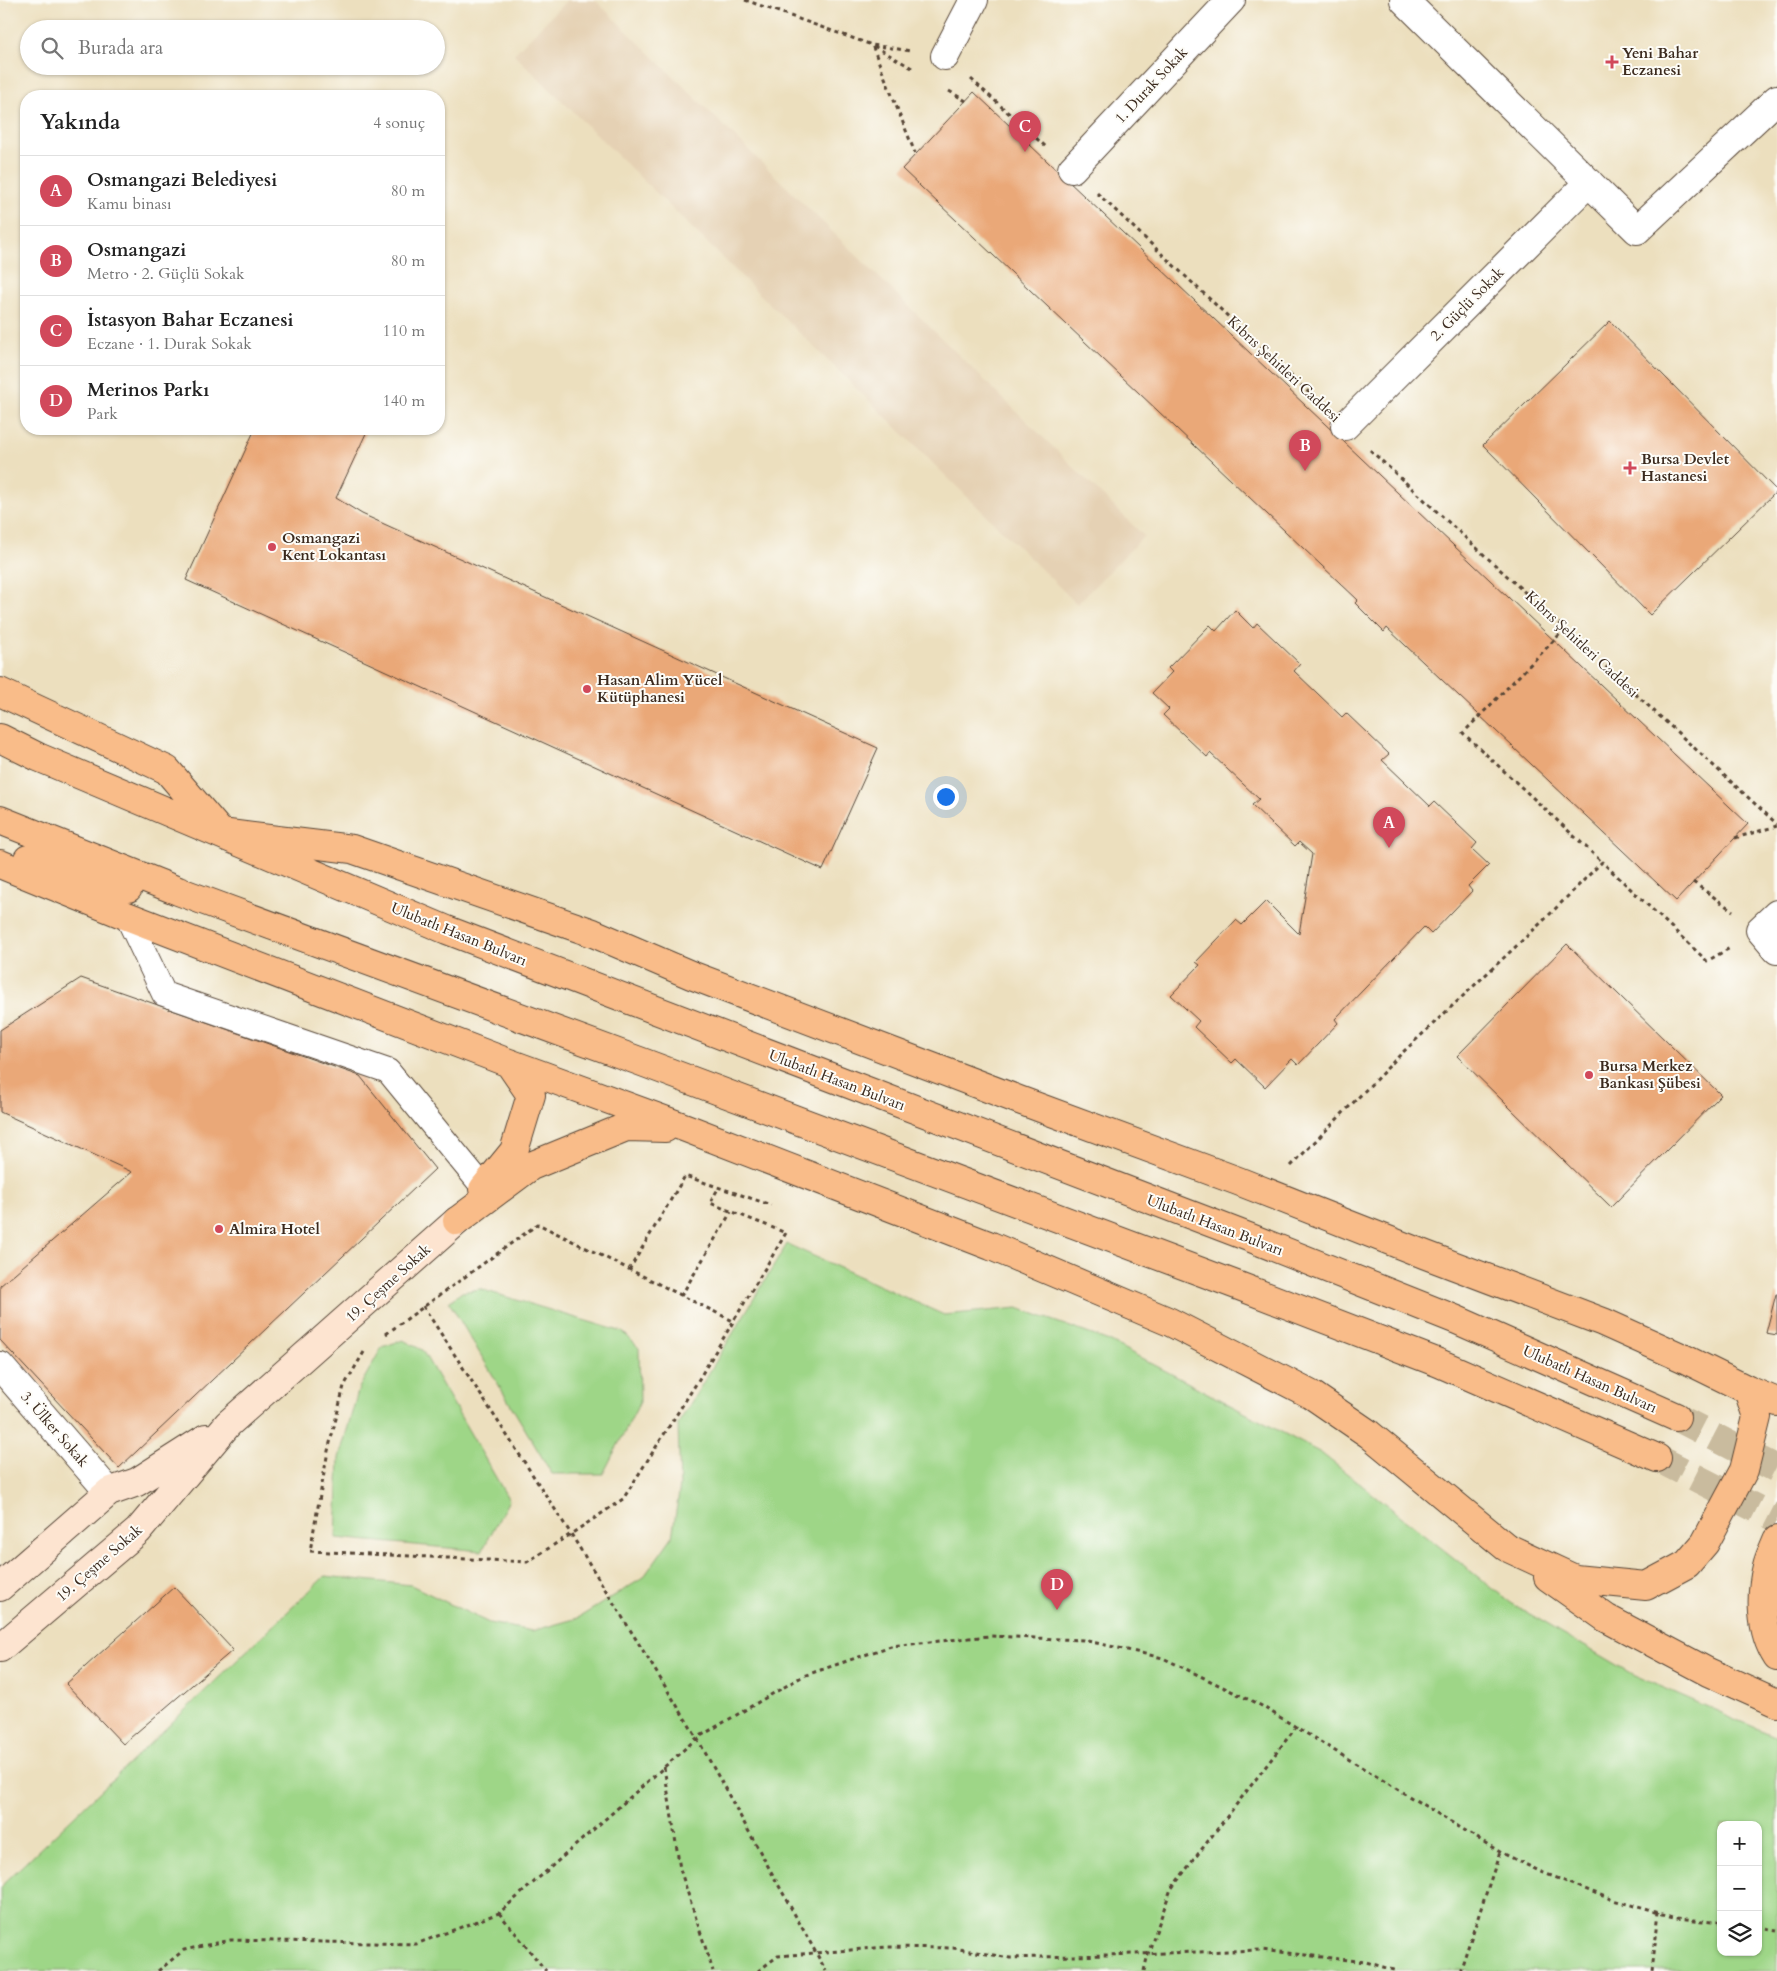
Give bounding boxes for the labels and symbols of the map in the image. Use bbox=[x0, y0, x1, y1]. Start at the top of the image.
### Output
street label: 1. Durak Sokak bbox=[1110, 42, 1192, 128]
place label: Yeni Bahar Eczanesi bbox=[1622, 43, 1699, 80]
marker: Yeni Bahar Eczanesi bbox=[1606, 56, 1618, 68]
pin: C bbox=[1009, 111, 1041, 152]
street label: 2. Güçlü Sokak bbox=[1426, 263, 1508, 345]
street label: Kıbrıs Şehitleri Caddesi bbox=[1223, 311, 1345, 427]
pin: B bbox=[1289, 430, 1321, 471]
place label: Bursa Devlet Hastanesi bbox=[1641, 449, 1730, 486]
marker: Bursa Devlet Hastanesi bbox=[1623, 461, 1637, 475]
place label: Osmangazi Kent Lokantası bbox=[282, 528, 386, 565]
marker: Osmangazi Kent Lokantası bbox=[266, 541, 278, 553]
street label: Kıbrıs Şehitleri Caddesi bbox=[1521, 586, 1643, 702]
place label: Hasan Alim Yücel Kütüphanesi bbox=[597, 670, 723, 707]
marker: Hasan Alim Yücel Kütüphanesi bbox=[581, 683, 593, 695]
your location bbox=[933, 784, 959, 810]
pin: A bbox=[1373, 807, 1405, 848]
street label: Ulubatlı Hasan Bulvarı bbox=[388, 898, 530, 970]
street label: Ulubatlı Hasan Bulvarı bbox=[766, 1045, 908, 1115]
place label: Bursa Merkez Bankası Şübesi bbox=[1599, 1056, 1701, 1093]
marker: Bursa Merkez Bankası Şübesi bbox=[1583, 1069, 1595, 1081]
street label: Ulubatlı Hasan Bulvarı bbox=[1144, 1190, 1286, 1260]
place label: Almira Hotel bbox=[229, 1219, 320, 1239]
marker: Almira Hotel bbox=[213, 1223, 225, 1235]
street label: 19. Çeşme Sokak bbox=[341, 1239, 435, 1327]
street label: Ulubatlı Hasan Bulvarı bbox=[1520, 1340, 1660, 1418]
street label: 3. Ülker Sokak bbox=[17, 1387, 93, 1471]
street label: 19. Çeşme Sokak bbox=[52, 1520, 146, 1606]
pin: D bbox=[1041, 1569, 1073, 1610]

